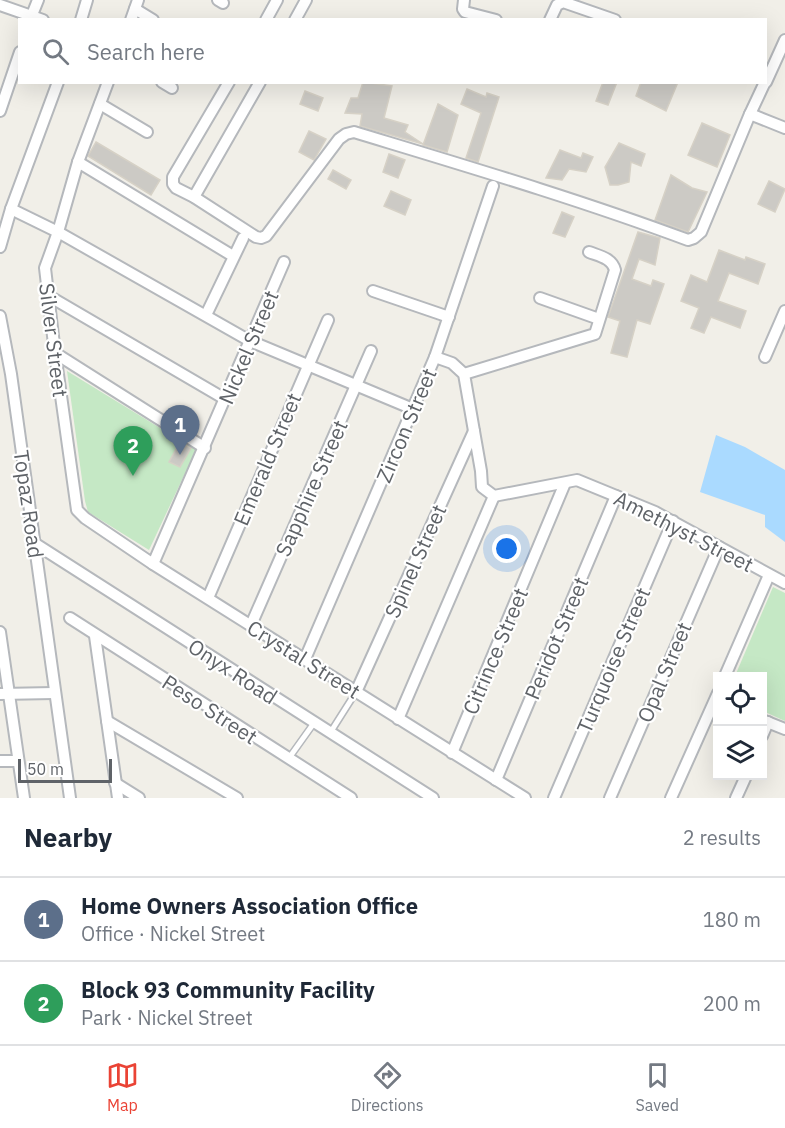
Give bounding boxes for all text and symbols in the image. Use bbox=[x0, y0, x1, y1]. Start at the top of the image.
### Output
search box bbox=[18, 18, 767, 84]
icon: search bbox=[39, 35, 72, 68]
text: Search here bbox=[87, 37, 205, 66]
street label: Silver Street bbox=[33, 281, 75, 399]
street label: Nickel Street bbox=[211, 286, 285, 408]
street label: Zircon Street bbox=[369, 364, 443, 486]
street label: Emerald Street bbox=[226, 388, 308, 530]
pin: 1 bbox=[160, 406, 200, 455]
street label: Sapphire Street bbox=[268, 415, 354, 561]
pin: 2 bbox=[114, 426, 152, 476]
street label: Topaz Road bbox=[8, 448, 50, 560]
street label: Amethyst Street bbox=[610, 484, 758, 578]
street label: Spinel Street bbox=[378, 500, 452, 622]
your location bbox=[492, 534, 521, 563]
street label: Peridot Street bbox=[518, 572, 594, 704]
street label: Citrince Street bbox=[456, 583, 534, 719]
street label: Turquoise Street bbox=[570, 583, 656, 737]
street label: Crystal Street bbox=[242, 613, 366, 705]
street label: Opal Street bbox=[630, 617, 698, 727]
street label: Onyx Road bbox=[183, 632, 283, 710]
street label: Peso Street bbox=[157, 668, 263, 750]
map controls bbox=[713, 672, 767, 780]
button: locate bbox=[713, 672, 767, 726]
button: layers bbox=[713, 726, 767, 780]
scale bar bbox=[18, 756, 112, 784]
text: 50 m bbox=[27, 759, 64, 779]
text: Nearby bbox=[24, 820, 112, 854]
text: 2 results bbox=[683, 824, 761, 851]
text: Home Owners Association Office bbox=[81, 891, 418, 920]
text: 1 bbox=[38, 906, 50, 933]
text: 180 m bbox=[703, 906, 761, 933]
text: Office · Nickel Street bbox=[81, 920, 265, 947]
text: Block 93 Community Facility bbox=[81, 975, 375, 1004]
text: 2 bbox=[38, 990, 50, 1017]
text: 200 m bbox=[703, 990, 761, 1017]
text: Park · Nickel Street bbox=[81, 1004, 253, 1031]
tab: Map bbox=[106, 1059, 139, 1115]
tab: Directions bbox=[351, 1059, 424, 1115]
tab: Saved bbox=[636, 1059, 679, 1115]

